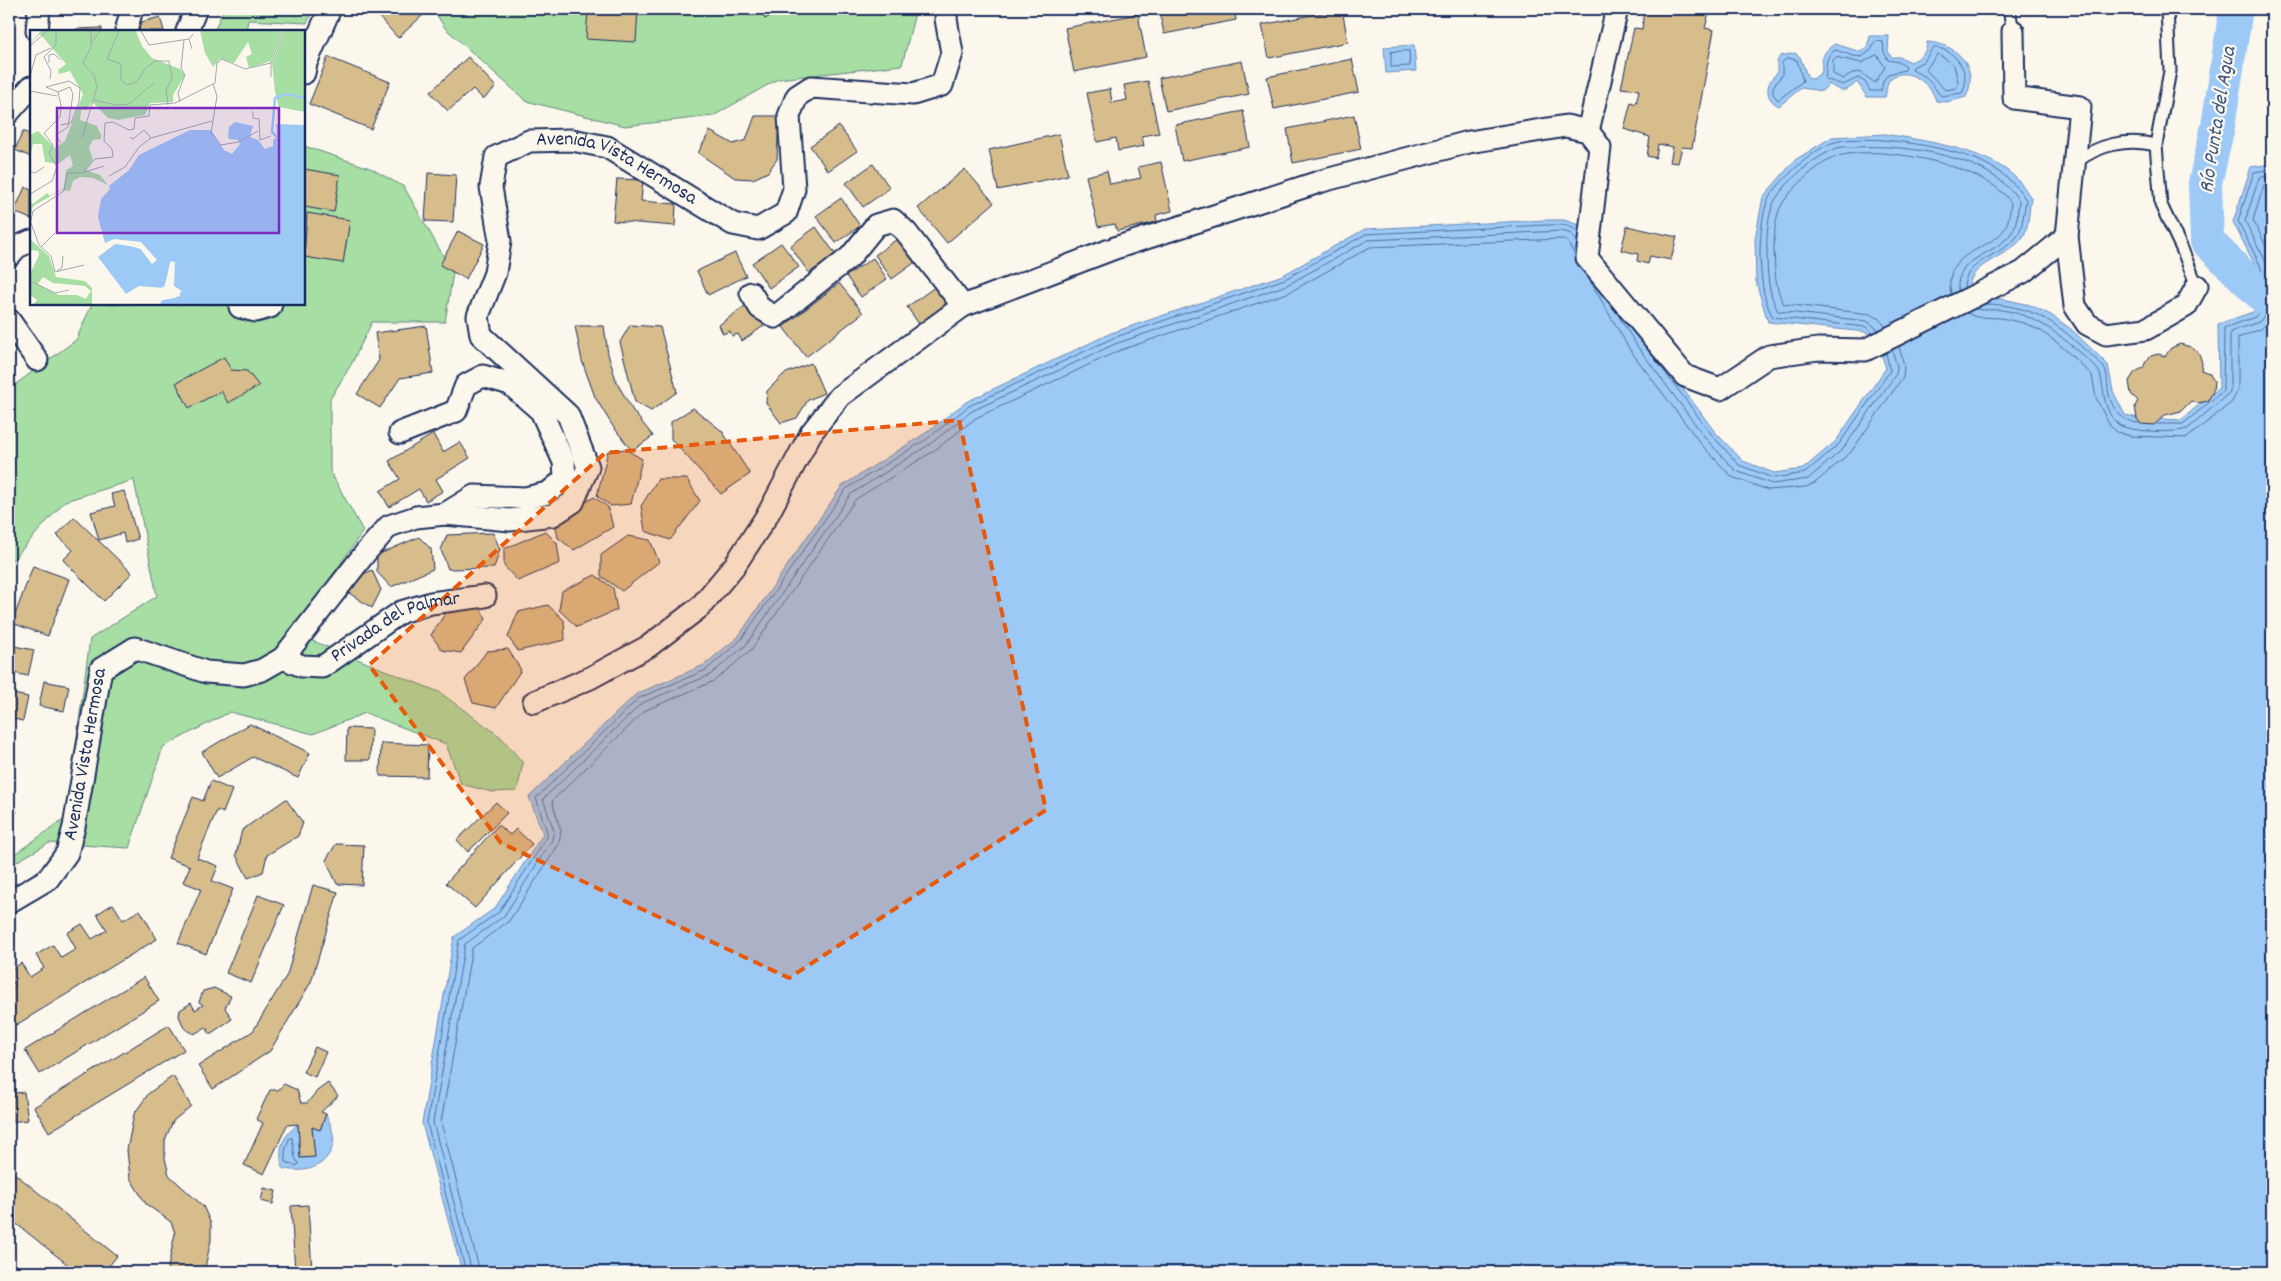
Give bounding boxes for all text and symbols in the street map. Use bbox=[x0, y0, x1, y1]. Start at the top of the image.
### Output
inset map bbox=[30, 30, 305, 305]
water label: Río Punta del Agua bbox=[2193, 44, 2246, 195]
street label: Avenida Vista Hermosa bbox=[536, 126, 703, 213]
street label: Privada del Palmar bbox=[326, 585, 462, 670]
street label: Avenida Vista Hermosa bbox=[57, 666, 115, 844]

